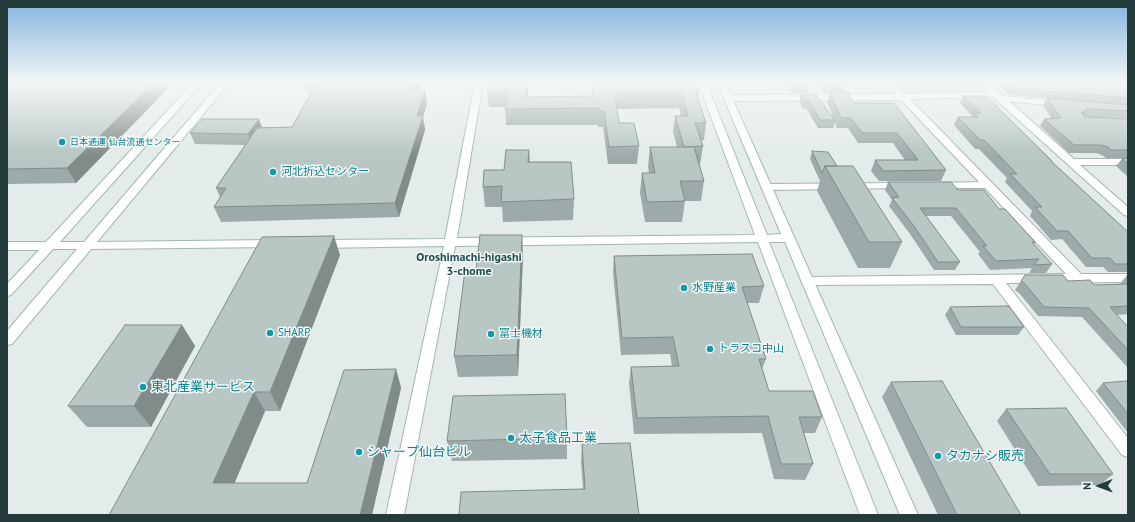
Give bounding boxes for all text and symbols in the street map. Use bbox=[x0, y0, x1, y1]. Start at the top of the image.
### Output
marker: 日本通運 仙台流通センター bbox=[57, 137, 67, 147]
place label: 日本通運 仙台流通センター bbox=[70, 137, 180, 147]
place label: 河北折込センター bbox=[281, 165, 369, 179]
marker: 河北折込センター bbox=[268, 167, 278, 177]
district label: Oroshimachi-higashi 3-chome bbox=[416, 251, 522, 279]
place label: 水野産業 bbox=[692, 281, 736, 295]
marker: 水野産業 bbox=[679, 283, 689, 293]
place label: SHARP bbox=[278, 326, 310, 340]
place label: 冨士機材 bbox=[499, 327, 543, 341]
marker: SHARP bbox=[265, 328, 275, 338]
marker: 冨士機材 bbox=[486, 329, 496, 339]
place label: トラスコ中山 bbox=[718, 342, 784, 356]
marker: トラスコ中山 bbox=[705, 344, 715, 354]
place label: 東北産業サービス bbox=[151, 379, 255, 395]
marker: 東北産業サービス bbox=[138, 382, 148, 392]
place label: 太子食品工業 bbox=[519, 430, 597, 446]
marker: 太子食品工業 bbox=[506, 433, 516, 443]
place label: シャープ仙台ビル bbox=[367, 444, 471, 460]
marker: シャープ仙台ビル bbox=[354, 447, 364, 457]
place label: タカナシ販売 bbox=[946, 448, 1024, 464]
marker: タカナシ販売 bbox=[933, 451, 943, 461]
north arrow bbox=[1079, 466, 1119, 506]
text: N bbox=[1080, 482, 1094, 490]

